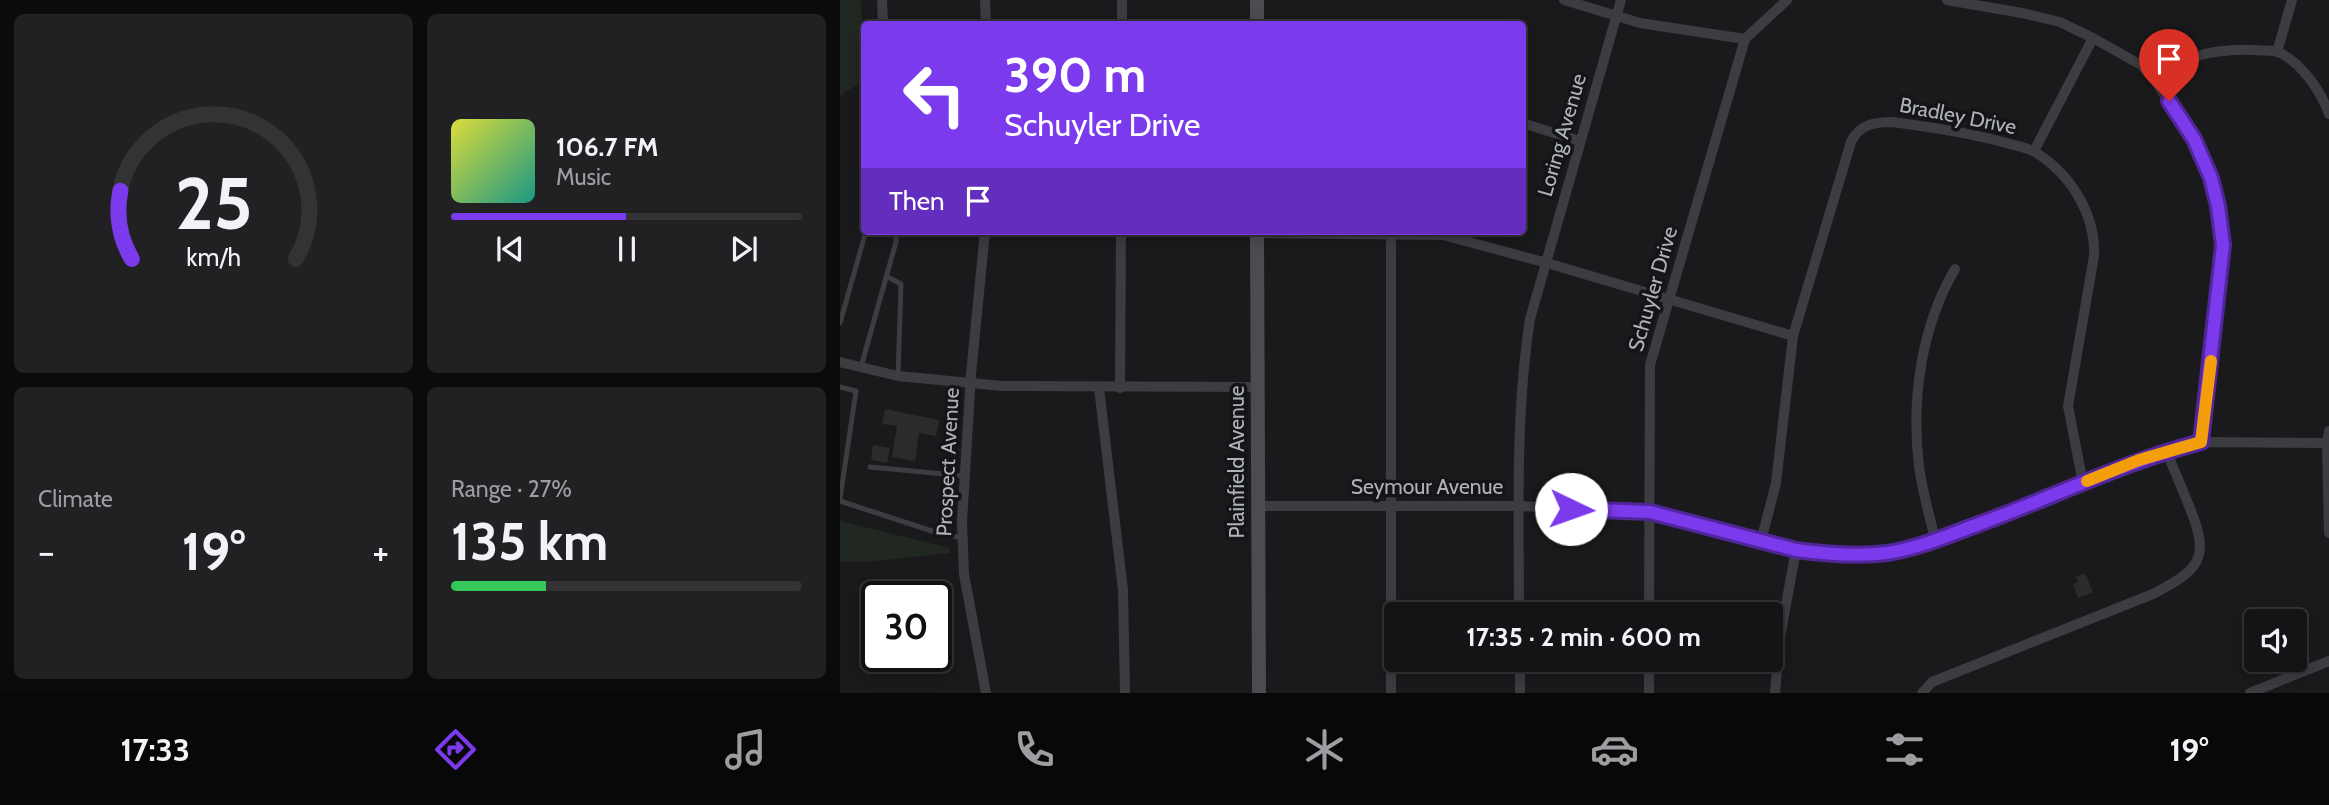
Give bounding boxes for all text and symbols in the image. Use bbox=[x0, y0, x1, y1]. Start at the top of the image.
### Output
pin bbox=[2139, 29, 2199, 101]
icon: arrive bbox=[2150, 40, 2188, 78]
text: 390 m bbox=[1004, 45, 1146, 104]
icon: left bbox=[889, 49, 980, 140]
street label: Loring Avenue bbox=[1532, 70, 1591, 199]
street label: Bradley Drive bbox=[1898, 92, 2019, 139]
text: Schuyler Drive bbox=[1004, 105, 1200, 144]
text: 106.7 FM bbox=[556, 131, 658, 163]
text: 25 bbox=[175, 160, 252, 248]
text: Music bbox=[556, 163, 611, 191]
icon: arrive bbox=[959, 182, 997, 220]
text: Then bbox=[889, 185, 945, 217]
street label: Schuyler Drive bbox=[1623, 223, 1682, 354]
icon: previous bbox=[491, 230, 529, 268]
icon: pause bbox=[608, 230, 646, 268]
icon: next bbox=[725, 230, 763, 268]
text: km/h bbox=[186, 242, 241, 272]
street label: Plainfield Avenue bbox=[1224, 385, 1249, 539]
street label: Prospect Avenue bbox=[931, 387, 964, 537]
position arrow bbox=[1534, 472, 1608, 546]
street label: Seymour Avenue bbox=[1351, 474, 1503, 499]
text: Range · 27% bbox=[451, 475, 572, 503]
text: Climate bbox=[38, 485, 113, 513]
text: 135 km bbox=[451, 510, 608, 573]
text: 19° bbox=[182, 520, 245, 583]
text: − bbox=[38, 528, 55, 575]
text: + bbox=[372, 528, 389, 575]
speed limit sign: 30 bbox=[861, 581, 952, 672]
map controls bbox=[2244, 609, 2307, 672]
button: sound bbox=[2244, 609, 2307, 672]
text: 17:35 · 2 min · 600 m bbox=[1466, 621, 1701, 653]
icon: directions bbox=[431, 725, 480, 774]
icon: music bbox=[721, 725, 770, 774]
icon: phone bbox=[1010, 725, 1059, 774]
icon: climate bbox=[1300, 725, 1349, 774]
icon: car bbox=[1590, 725, 1639, 774]
icon: filters bbox=[1880, 725, 1929, 774]
text: 17:33 bbox=[120, 730, 190, 769]
text: 19° bbox=[2169, 730, 2209, 769]

